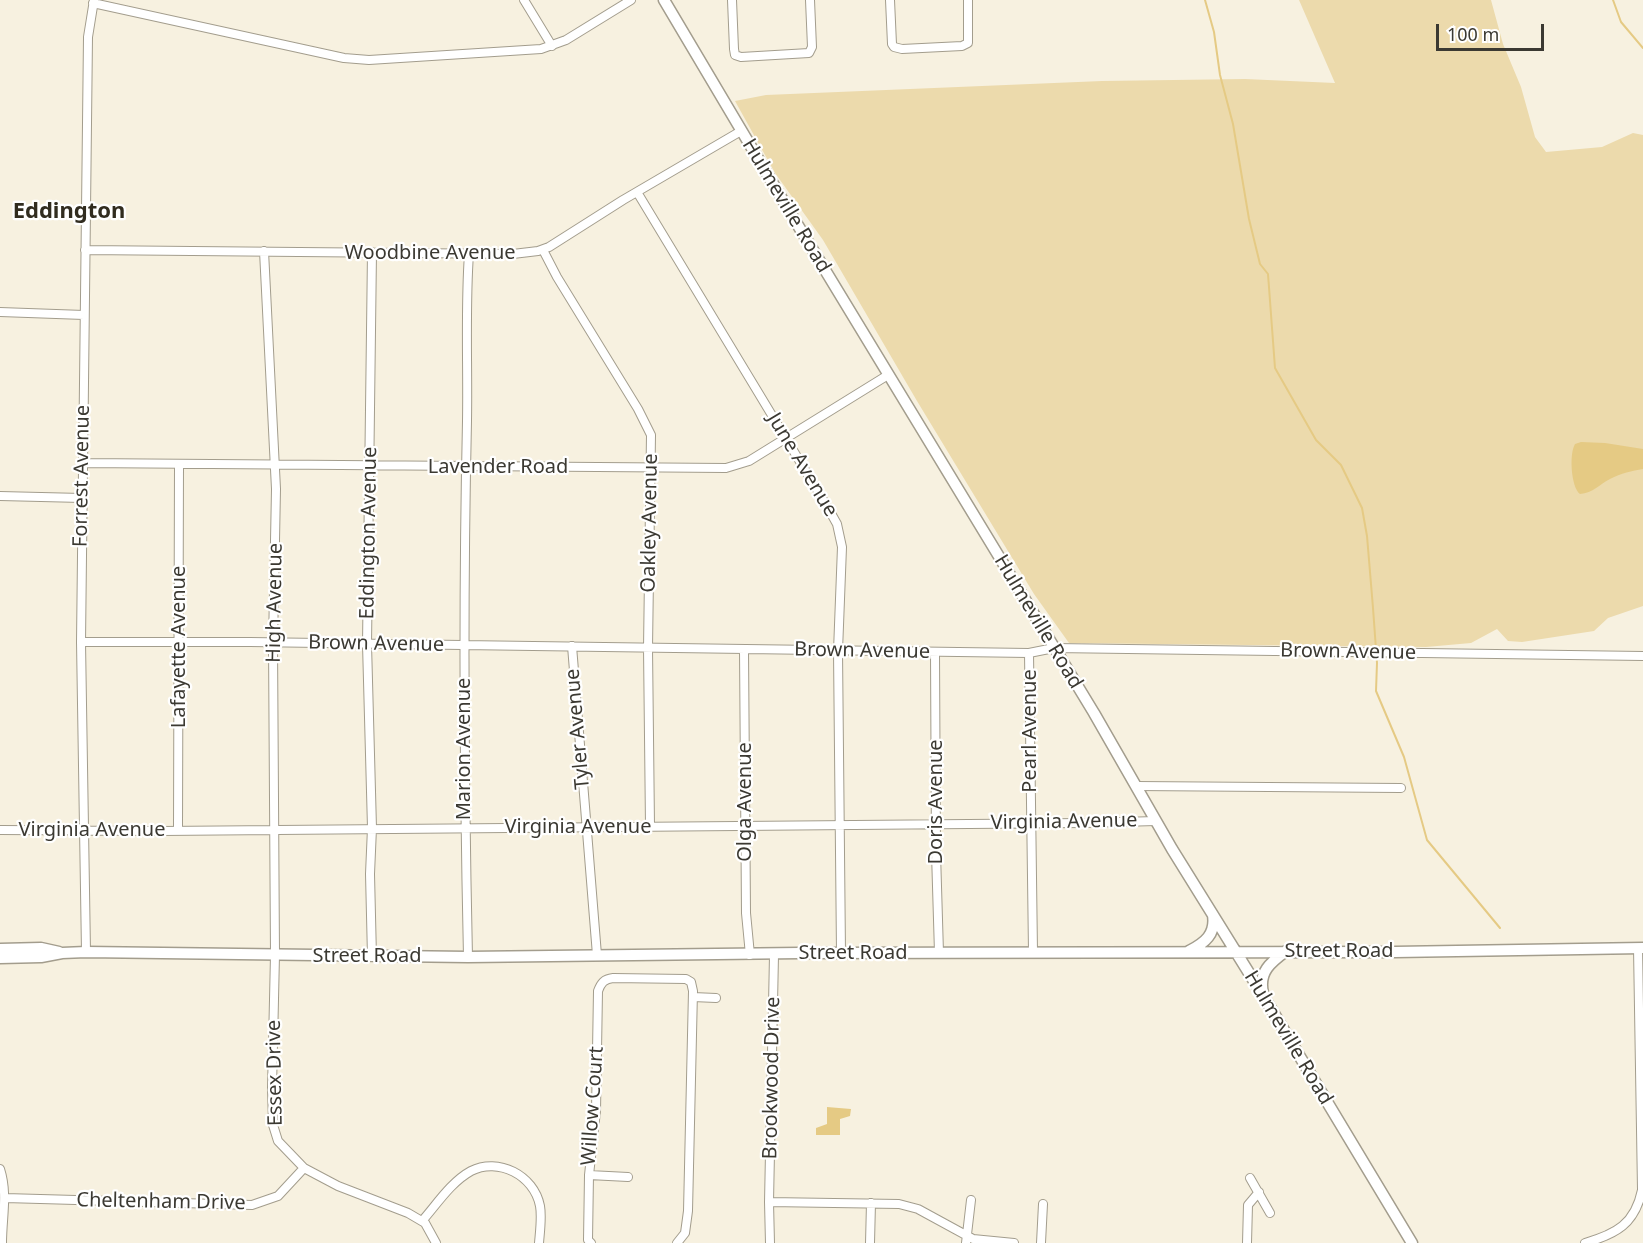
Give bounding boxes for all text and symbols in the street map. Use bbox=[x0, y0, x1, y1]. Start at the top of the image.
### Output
scale bar bbox=[1439, 12, 1547, 50]
text: 100 m bbox=[1447, 22, 1499, 46]
street label: Hulmeville Road bbox=[737, 135, 835, 277]
district label: Eddington bbox=[13, 199, 125, 225]
street label: Woodbine Avenue bbox=[344, 241, 516, 265]
street label: Forrest Avenue bbox=[69, 405, 95, 547]
street label: June Avenue bbox=[762, 409, 842, 521]
street label: Eddington Avenue bbox=[355, 446, 383, 620]
street label: Oakley Avenue bbox=[637, 453, 663, 593]
street label: Lavender Road bbox=[428, 455, 568, 479]
street label: High Avenue bbox=[262, 543, 288, 663]
street label: Hulmeville Road bbox=[989, 551, 1087, 693]
street label: Lafayette Avenue bbox=[167, 566, 191, 728]
street label: Brown Avenue bbox=[308, 631, 444, 657]
street label: Brown Avenue bbox=[794, 638, 930, 664]
street label: Brown Avenue bbox=[1280, 639, 1416, 665]
street label: Tyler Avenue bbox=[561, 668, 595, 790]
street label: Pearl Avenue bbox=[1018, 669, 1042, 793]
street label: Marion Avenue bbox=[452, 678, 476, 820]
street label: Doris Avenue bbox=[924, 739, 948, 865]
street label: Olga Avenue bbox=[733, 742, 757, 862]
street label: Virginia Avenue bbox=[990, 809, 1138, 835]
street label: Virginia Avenue bbox=[505, 815, 651, 839]
street label: Virginia Avenue bbox=[19, 818, 165, 842]
street label: Street Road bbox=[1284, 939, 1394, 963]
street label: Street Road bbox=[798, 941, 908, 965]
street label: Street Road bbox=[312, 944, 422, 968]
street label: Hulmeville Road bbox=[1239, 967, 1337, 1109]
street label: Brookwood Drive bbox=[759, 996, 785, 1160]
street label: Essex Drive bbox=[262, 1020, 288, 1126]
street label: Willow Court bbox=[577, 1046, 609, 1166]
street label: Cheltenham Drive bbox=[76, 1189, 246, 1215]

